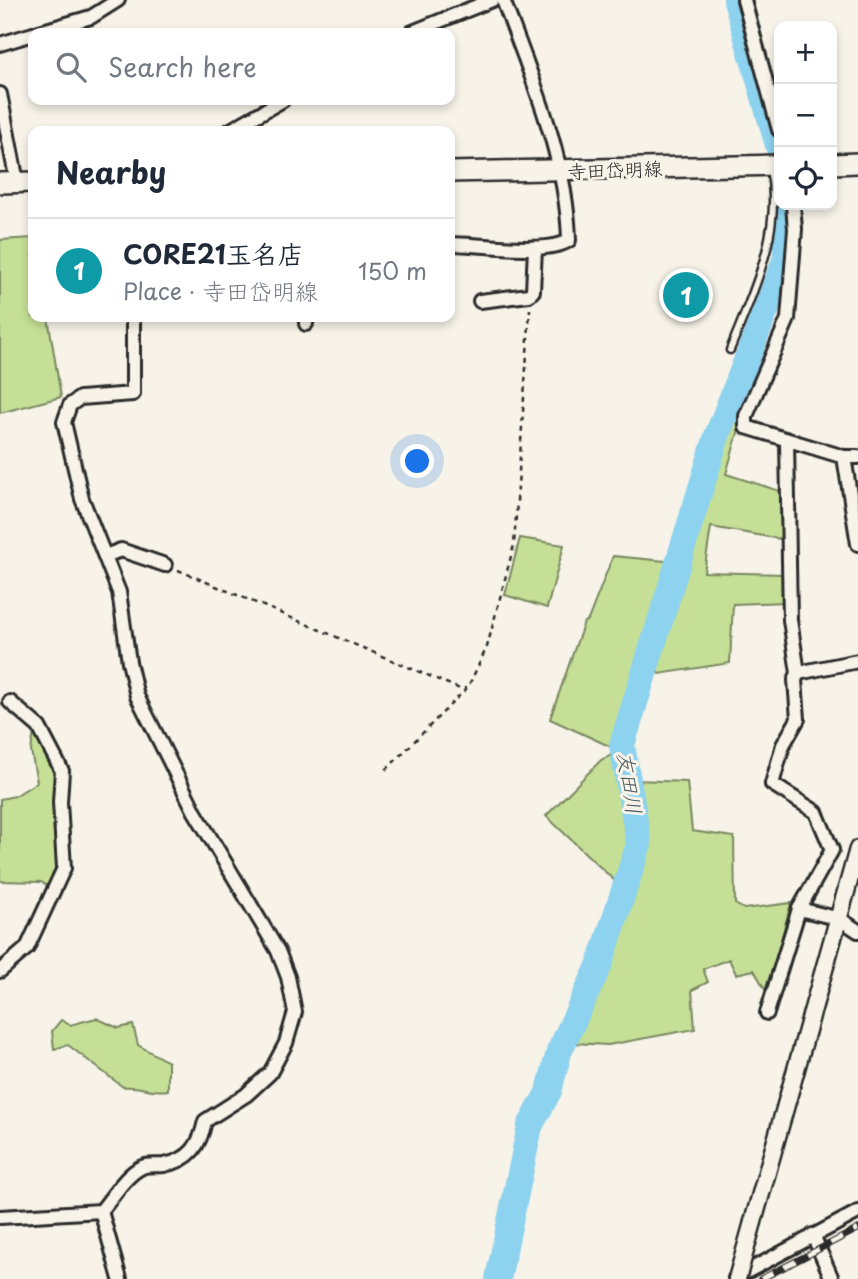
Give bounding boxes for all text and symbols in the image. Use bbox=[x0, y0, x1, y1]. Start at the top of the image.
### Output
map controls bbox=[774, 21, 837, 210]
button: + bbox=[774, 21, 837, 84]
search box bbox=[28, 28, 455, 105]
text: Search here bbox=[108, 47, 257, 86]
icon: search bbox=[52, 48, 90, 86]
button: − bbox=[774, 84, 837, 147]
button: locate bbox=[774, 147, 837, 210]
text: Nearby bbox=[56, 149, 166, 194]
street label: 寺田岱明線 bbox=[567, 153, 663, 185]
text: CORE21玉名店 bbox=[123, 234, 304, 273]
text: 1 bbox=[74, 253, 85, 288]
text: 150 m bbox=[358, 253, 427, 288]
pin: 1 bbox=[663, 269, 709, 321]
text: Place · 寺田岱明線 bbox=[123, 273, 318, 308]
your location bbox=[400, 444, 434, 478]
water label: 友田川 bbox=[610, 749, 652, 816]

